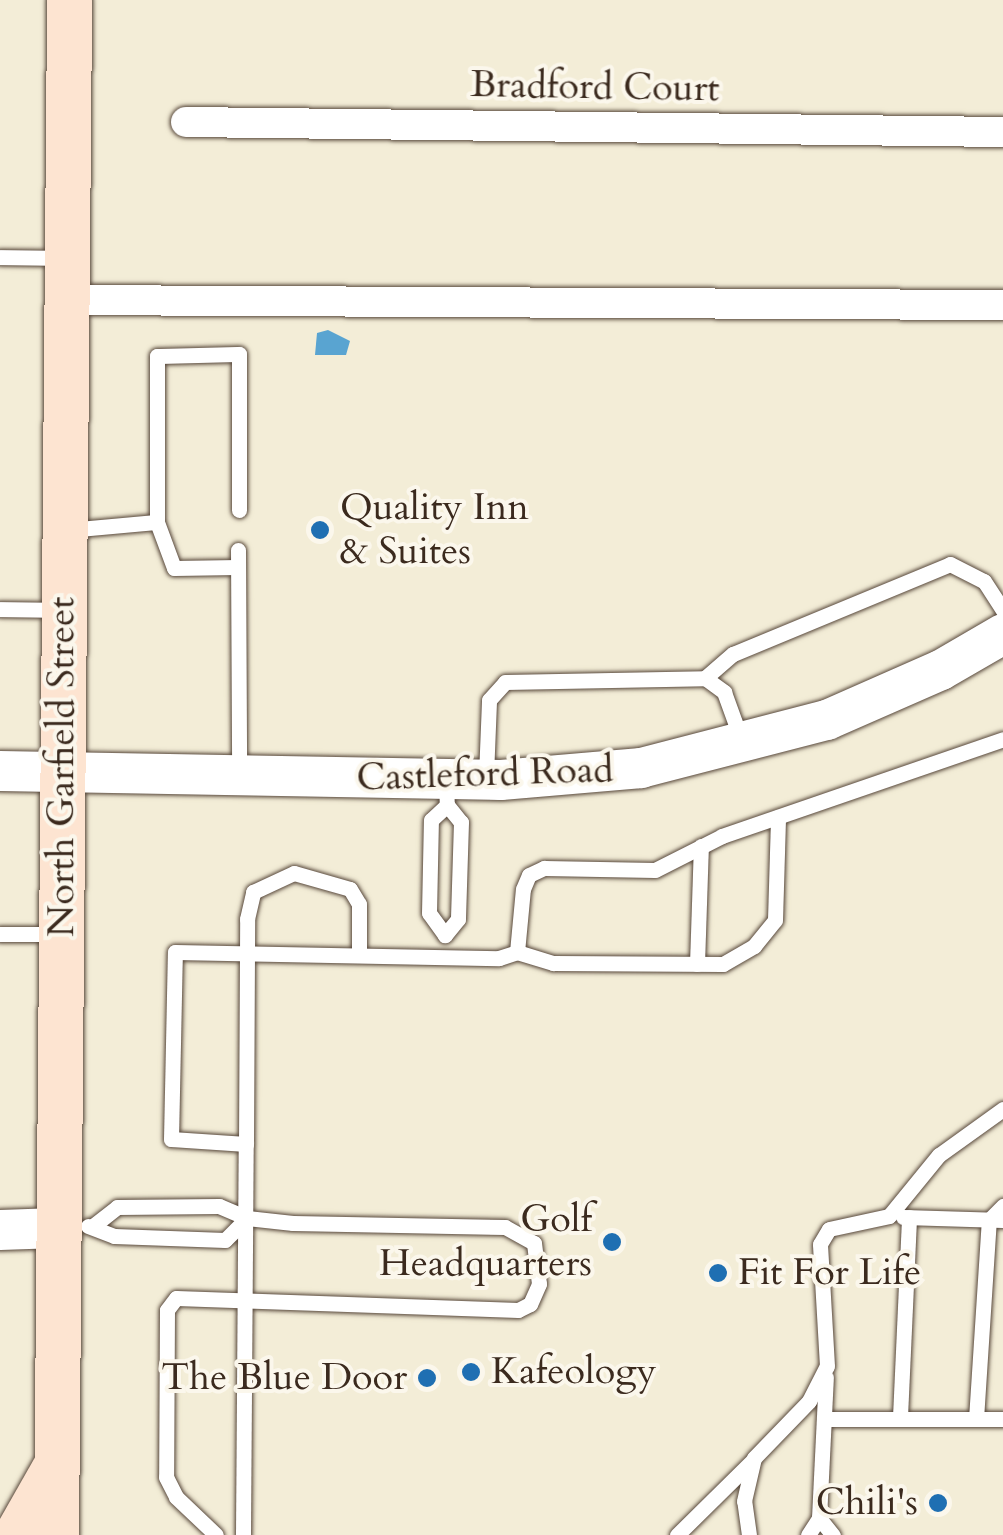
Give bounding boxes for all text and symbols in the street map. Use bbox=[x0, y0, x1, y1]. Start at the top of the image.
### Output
street label: Bradford Court bbox=[470, 62, 720, 112]
place label: Quality Inn & Suites bbox=[340, 485, 529, 574]
marker: Quality Inn & Suites bbox=[309, 519, 331, 541]
street label: North Garfield Street bbox=[39, 597, 85, 937]
street label: Castleford Road bbox=[356, 747, 614, 801]
place label: Golf Headquarters bbox=[379, 1197, 592, 1286]
marker: Golf Headquarters bbox=[601, 1231, 623, 1253]
place label: Fit For Life bbox=[738, 1250, 921, 1296]
marker: Fit For Life bbox=[707, 1262, 729, 1284]
place label: Kafeology bbox=[491, 1349, 657, 1395]
place label: The Blue Door bbox=[161, 1355, 407, 1401]
marker: Kafeology bbox=[460, 1361, 482, 1383]
marker: The Blue Door bbox=[416, 1367, 438, 1389]
place label: Chili's bbox=[816, 1480, 918, 1526]
marker: Chili's bbox=[927, 1492, 949, 1514]

